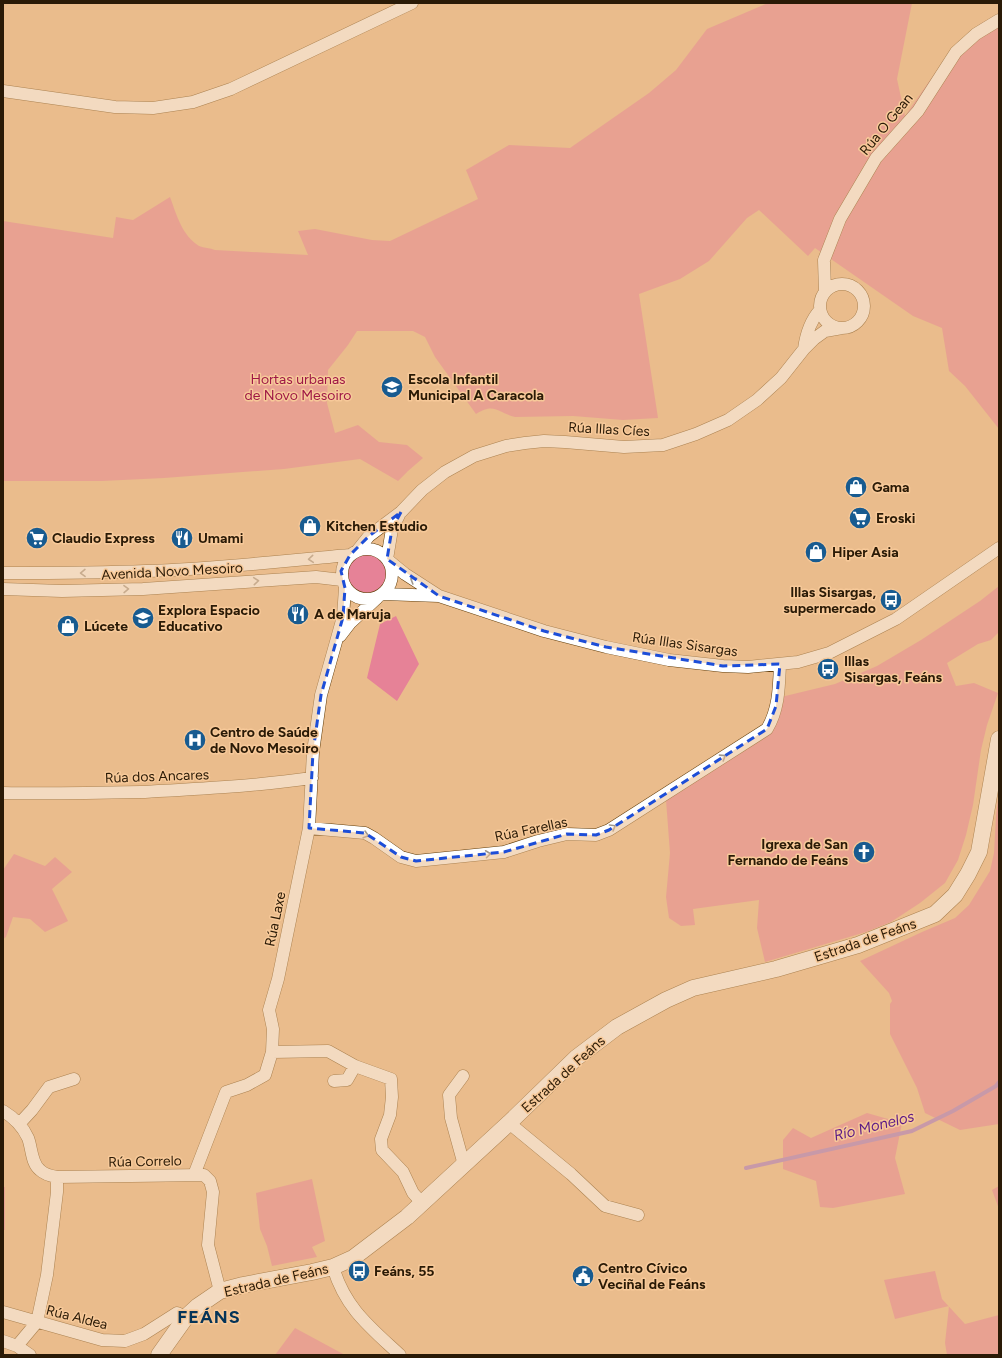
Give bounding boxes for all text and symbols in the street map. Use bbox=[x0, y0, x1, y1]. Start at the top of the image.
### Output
street label: Rúa O Gean bbox=[856, 90, 917, 159]
park label: Hortas urbanas de Novo Mesoiro bbox=[244, 371, 352, 404]
place label: Escola Infantil Municipal A Caracola bbox=[408, 371, 544, 404]
school or university icon: Escola Infantil Municipal A Caracola bbox=[379, 374, 405, 400]
street label: Rúa Illas Cíes bbox=[568, 419, 650, 440]
shop icon: Gama bbox=[843, 474, 869, 500]
place label: Gama bbox=[872, 479, 910, 496]
supermarket icon: Eroski bbox=[847, 505, 873, 531]
place label: Eroski bbox=[876, 510, 915, 527]
shop icon: Kitchen Estudio bbox=[297, 513, 323, 539]
place label: Kitchen Estudio bbox=[326, 518, 428, 535]
supermarket icon: Claudio Express bbox=[24, 525, 50, 551]
restaurant icon: Umami bbox=[169, 525, 195, 551]
place label: Claudio Express bbox=[52, 530, 155, 547]
place label: Umami bbox=[198, 530, 243, 547]
shop icon: Hiper Asia bbox=[803, 539, 829, 565]
place label: Hiper Asia bbox=[832, 544, 899, 561]
one-way arrow bbox=[308, 554, 314, 563]
street label: Avenida Novo Mesoiro bbox=[101, 559, 243, 584]
one-way arrow bbox=[80, 569, 86, 577]
one-way arrow bbox=[253, 577, 259, 586]
one-way arrow bbox=[410, 577, 417, 584]
place label: Illas Sisargas, supermercado bbox=[783, 584, 876, 617]
one-way arrow bbox=[123, 585, 129, 593]
bus stop icon: Illas Sisargas, supermercado bbox=[878, 587, 904, 613]
restaurant icon: A de Maruja bbox=[285, 601, 311, 627]
place label: Explora Espacio Educativo bbox=[158, 602, 260, 635]
school or university icon: Explora Espacio Educativo bbox=[130, 605, 156, 631]
place label: A de Maruja bbox=[314, 606, 391, 623]
shop icon: Lúcete bbox=[55, 613, 81, 639]
place label: Lúcete bbox=[84, 618, 128, 635]
street label: Rúa Illas Sisargas bbox=[631, 629, 739, 660]
place label: Illas Sisargas, Feáns bbox=[844, 653, 943, 686]
bus stop icon: Illas Sisargas, Feáns bbox=[815, 656, 841, 682]
place label: Centro de Saúde de Novo Mesoiro bbox=[210, 724, 319, 757]
hospital icon: Centro de Saúde de Novo Mesoiro bbox=[182, 727, 208, 753]
one-way arrow bbox=[719, 755, 726, 762]
street label: Rúa dos Ancares bbox=[105, 766, 209, 787]
street label: Rúa Farellas bbox=[493, 813, 569, 846]
one-way arrow bbox=[609, 824, 616, 832]
one-way arrow bbox=[362, 830, 369, 839]
place label: Igrexa de San Fernando de Feáns bbox=[727, 836, 848, 869]
church icon: Igrexa de San Fernando de Feáns bbox=[851, 839, 877, 865]
one-way arrow bbox=[485, 850, 491, 859]
street label: Rúa Laxe bbox=[261, 890, 290, 948]
street label: Estrada de Feáns bbox=[812, 915, 918, 966]
street label: Estrada de Feáns bbox=[518, 1032, 609, 1116]
water label: Río Monelos bbox=[832, 1107, 916, 1145]
street label: Rúa Correlo bbox=[108, 1152, 182, 1171]
bus stop icon: Feáns, 55 bbox=[346, 1258, 372, 1284]
street label: Estrada de Feáns bbox=[222, 1260, 330, 1301]
place label: Centro Cívico Veciñal de Feáns bbox=[598, 1260, 706, 1293]
place label: Feáns, 55 bbox=[374, 1263, 434, 1280]
public building icon: Centro Cívico Veciñal de Feáns bbox=[570, 1263, 596, 1289]
street label: Rúa Aldea bbox=[44, 1302, 109, 1333]
district label: FEÁNS bbox=[177, 1306, 241, 1328]

